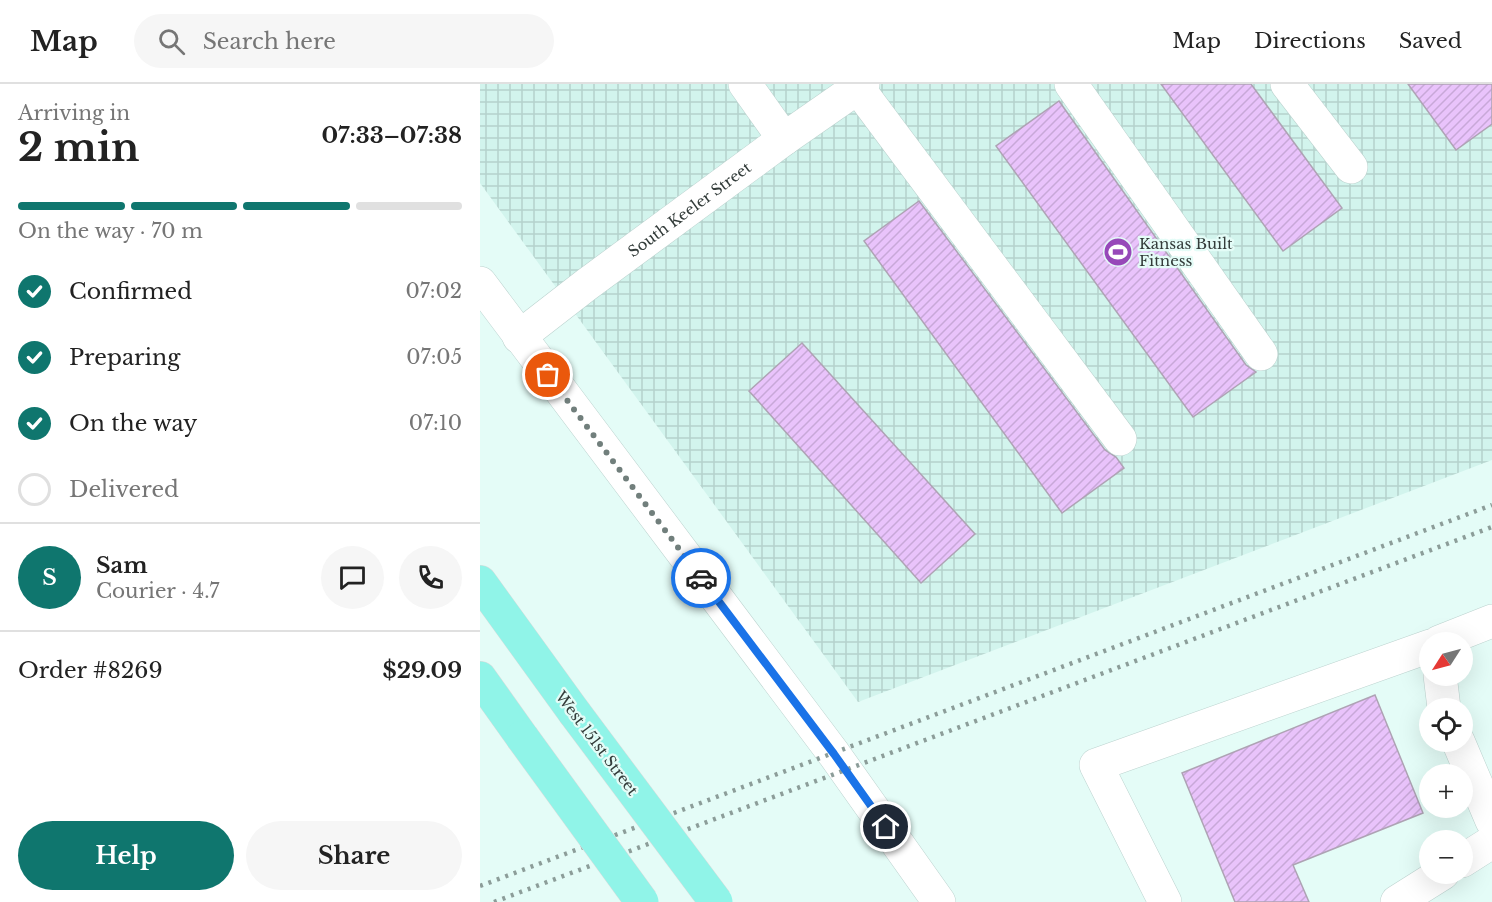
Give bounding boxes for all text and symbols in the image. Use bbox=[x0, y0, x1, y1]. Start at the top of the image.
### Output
search box bbox=[134, 14, 554, 68]
text: Map bbox=[30, 24, 98, 59]
icon: search bbox=[155, 25, 188, 58]
text: Search here bbox=[203, 28, 336, 55]
text: Map bbox=[1172, 28, 1221, 54]
text: Directions bbox=[1254, 28, 1366, 54]
text: Saved bbox=[1399, 28, 1462, 54]
text: Arriving in bbox=[18, 101, 130, 125]
text: 07:33–07:38 bbox=[322, 122, 462, 149]
text: 2 min bbox=[18, 123, 139, 172]
street label: South Keeler Street bbox=[624, 157, 755, 261]
text: On the way · 70 m bbox=[18, 219, 203, 243]
place label: Kansas Built Fitness bbox=[1139, 234, 1233, 270]
sports icon: Kansas Built Fitness bbox=[1102, 236, 1134, 268]
icon: check bbox=[18, 275, 51, 308]
text: Confirmed bbox=[69, 278, 192, 305]
text: 07:02 bbox=[405, 279, 462, 303]
icon: check bbox=[18, 341, 51, 374]
text: Preparing bbox=[69, 344, 180, 371]
text: 07:05 bbox=[406, 345, 462, 369]
pin bbox=[522, 349, 573, 400]
icon: bag bbox=[531, 358, 564, 391]
icon: check bbox=[18, 407, 51, 440]
text: On the way bbox=[69, 410, 197, 437]
text: 07:10 bbox=[409, 411, 462, 435]
text: Delivered bbox=[69, 476, 179, 503]
button: chat bbox=[321, 546, 384, 609]
button: phone bbox=[399, 546, 462, 609]
courier bbox=[671, 548, 731, 608]
text: Sam bbox=[96, 552, 148, 579]
icon: car bbox=[685, 562, 718, 595]
text: S bbox=[42, 564, 57, 591]
text: Courier · 4.7 bbox=[96, 579, 219, 603]
north arrow bbox=[1419, 632, 1473, 686]
map controls bbox=[1419, 632, 1473, 884]
text: Order #8269 bbox=[18, 657, 163, 684]
text: $29.09 bbox=[383, 657, 462, 684]
street label: West 151st Street bbox=[551, 686, 643, 799]
button: locate bbox=[1419, 698, 1473, 752]
button: + bbox=[1419, 764, 1473, 818]
pin bbox=[860, 801, 911, 852]
icon: home bbox=[869, 810, 902, 843]
button: Help bbox=[18, 821, 234, 890]
button: Share bbox=[246, 821, 462, 890]
button: − bbox=[1419, 830, 1473, 884]

